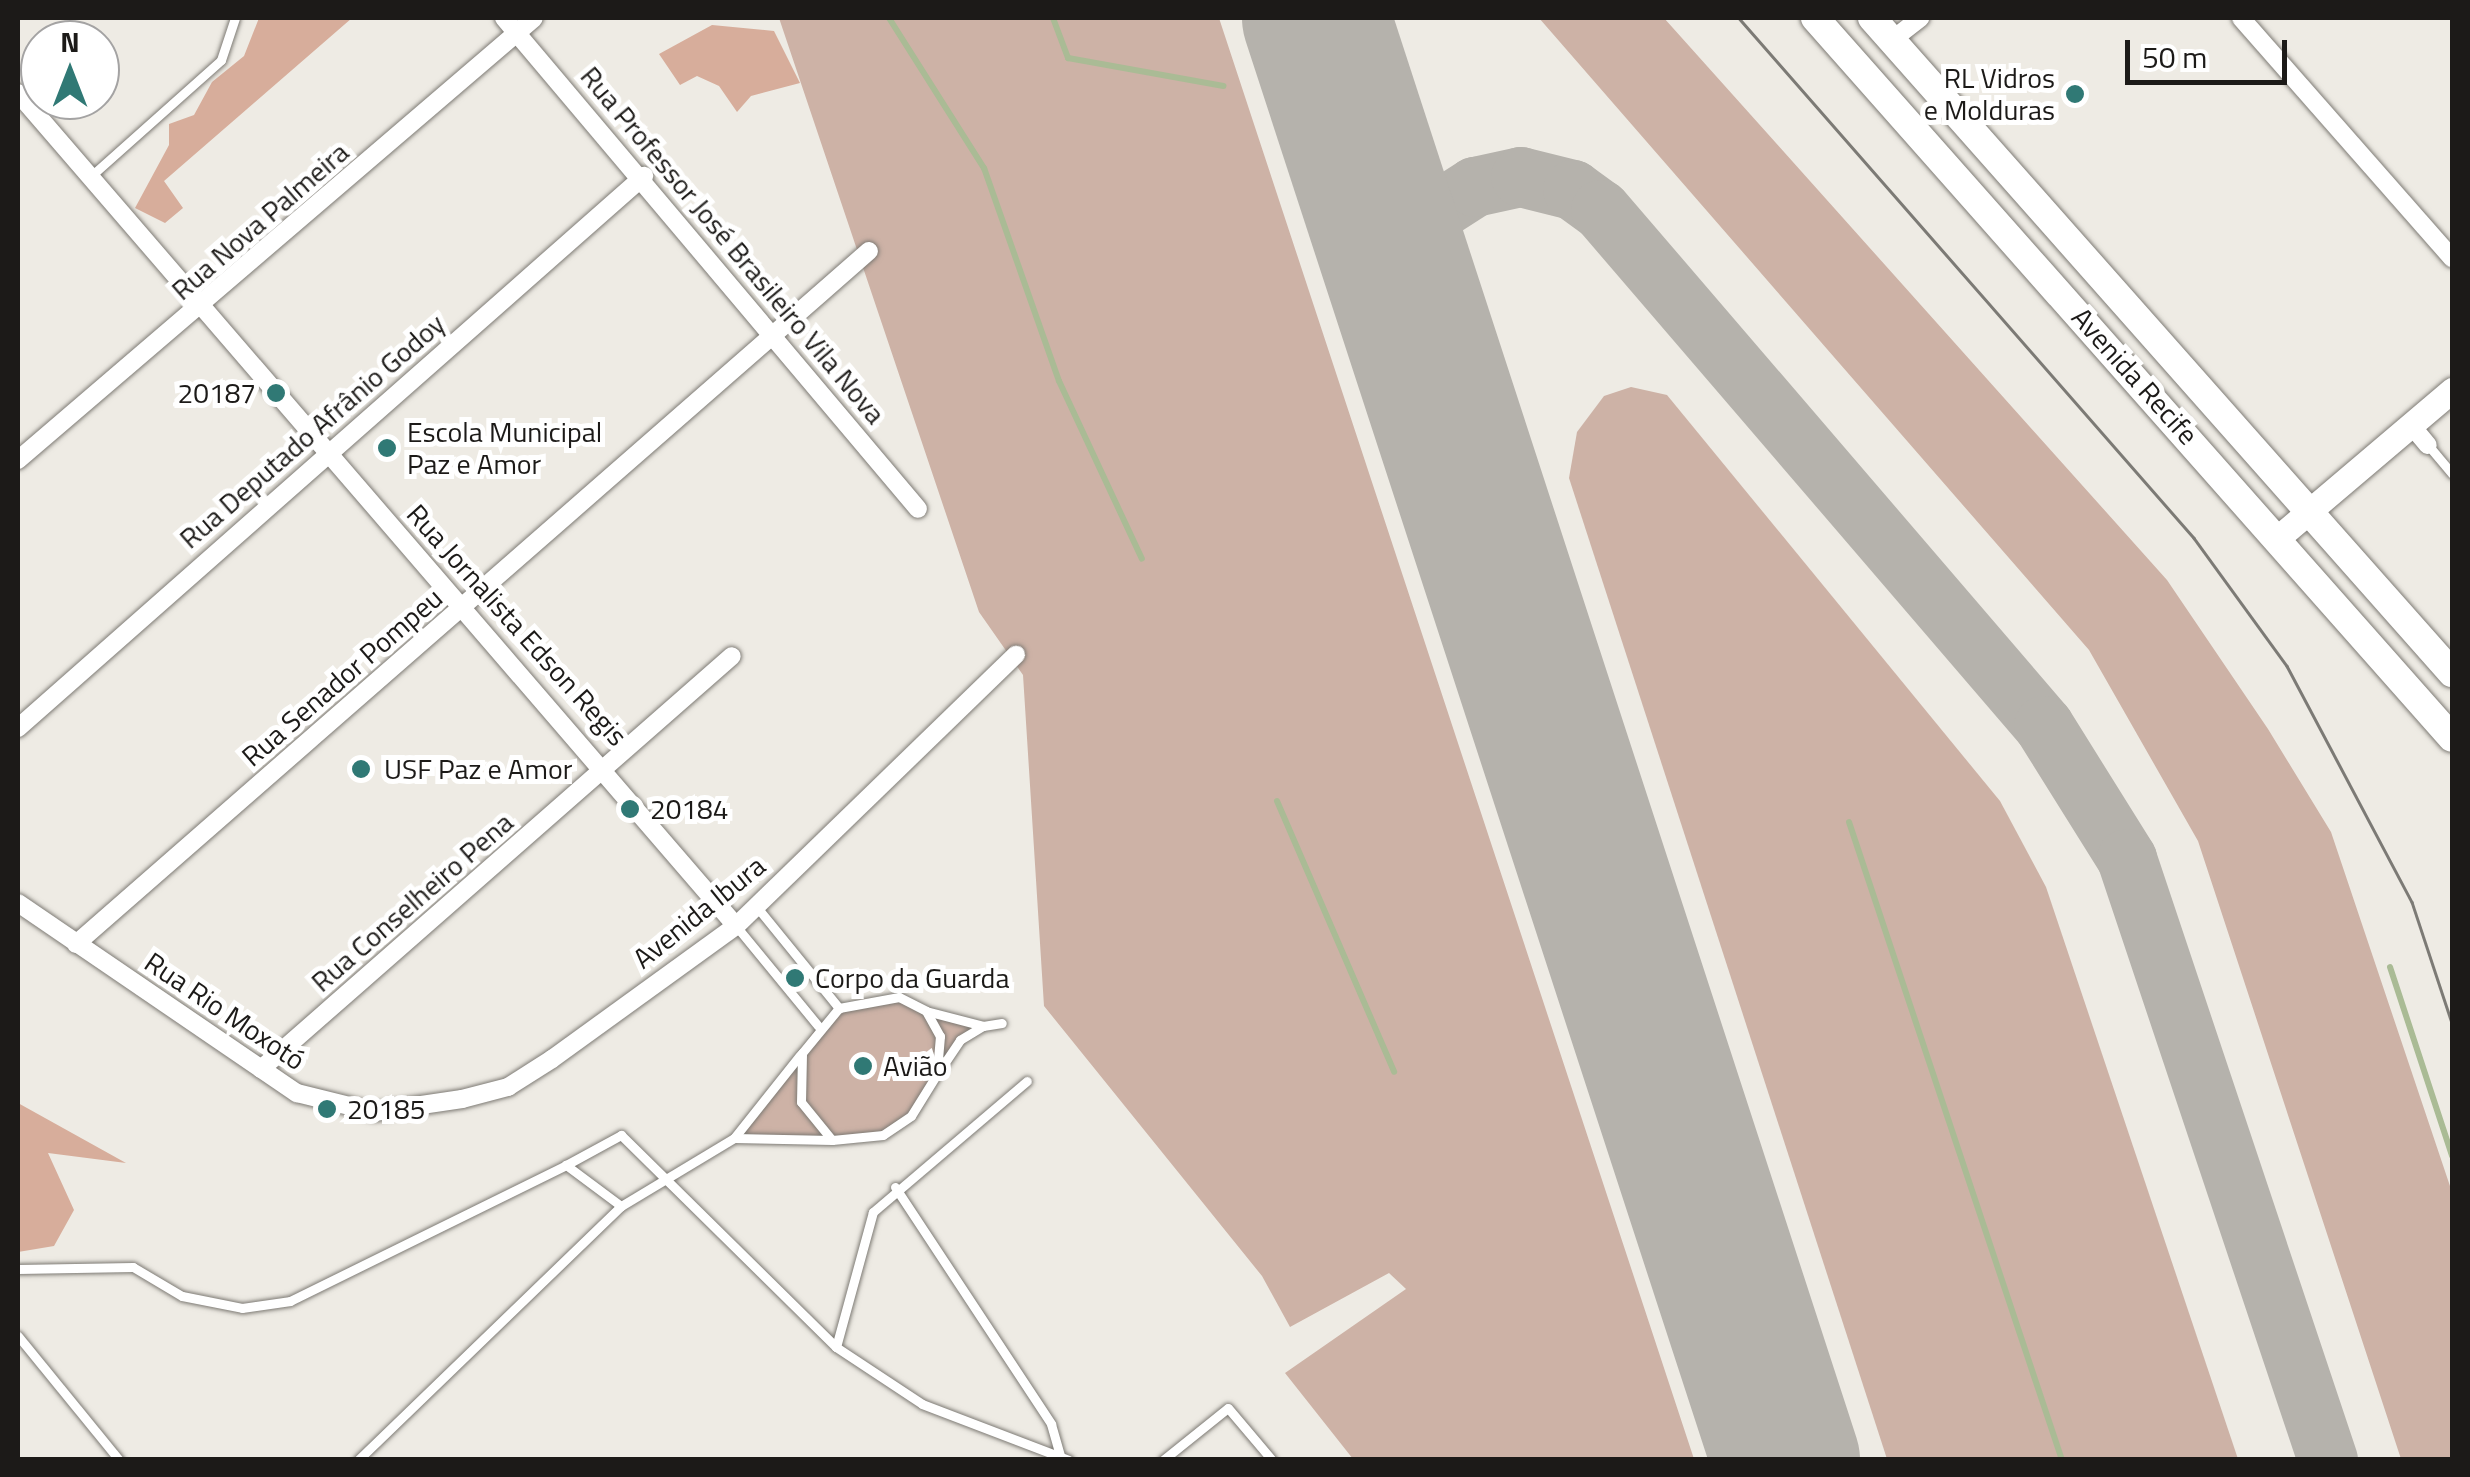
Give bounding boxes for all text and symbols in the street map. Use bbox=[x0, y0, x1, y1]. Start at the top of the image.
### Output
north arrow bbox=[20, 20, 120, 120]
text: N bbox=[60, 20, 80, 63]
scale bar bbox=[2130, 20, 2292, 82]
text: 50 m bbox=[2142, 34, 2207, 80]
street label: Rua Professor José Brasileiro Vila Nova bbox=[574, 60, 892, 430]
place label: RL Vidros e Molduras bbox=[1924, 61, 2055, 127]
marker: RL Vidros e Molduras bbox=[2064, 83, 2086, 105]
street label: Rua Nova Palmeira bbox=[165, 135, 355, 307]
street label: Avenida Recife bbox=[2065, 301, 2205, 451]
street label: Rua Deputado Afrânio Godoy bbox=[173, 307, 451, 555]
place label: 20187 bbox=[178, 376, 256, 410]
marker: 20187 bbox=[265, 382, 287, 404]
place label: Escola Municipal Paz e Amor bbox=[407, 415, 602, 481]
marker: Escola Municipal Paz e Amor bbox=[376, 437, 398, 459]
street label: Rua Jornalista Edson Regis bbox=[400, 497, 634, 753]
street label: Rua Senador Pompeu bbox=[235, 581, 449, 773]
place label: USF Paz e Amor bbox=[384, 752, 572, 786]
marker: USF Paz e Amor bbox=[348, 756, 374, 782]
place label: 20184 bbox=[650, 792, 728, 826]
marker: 20184 bbox=[619, 798, 641, 820]
street label: Rua Conselheiro Pena bbox=[304, 805, 520, 999]
street label: Avenida Ibura bbox=[626, 849, 772, 975]
street label: Rua Rio Moxotó bbox=[139, 945, 311, 1077]
place label: Corpo da Guarda bbox=[815, 961, 1009, 995]
marker: Corpo da Guarda bbox=[784, 967, 806, 989]
place label: Avião bbox=[883, 1049, 948, 1083]
marker: Avião bbox=[852, 1055, 874, 1077]
place label: 20185 bbox=[347, 1092, 425, 1126]
marker: 20185 bbox=[316, 1098, 338, 1120]

